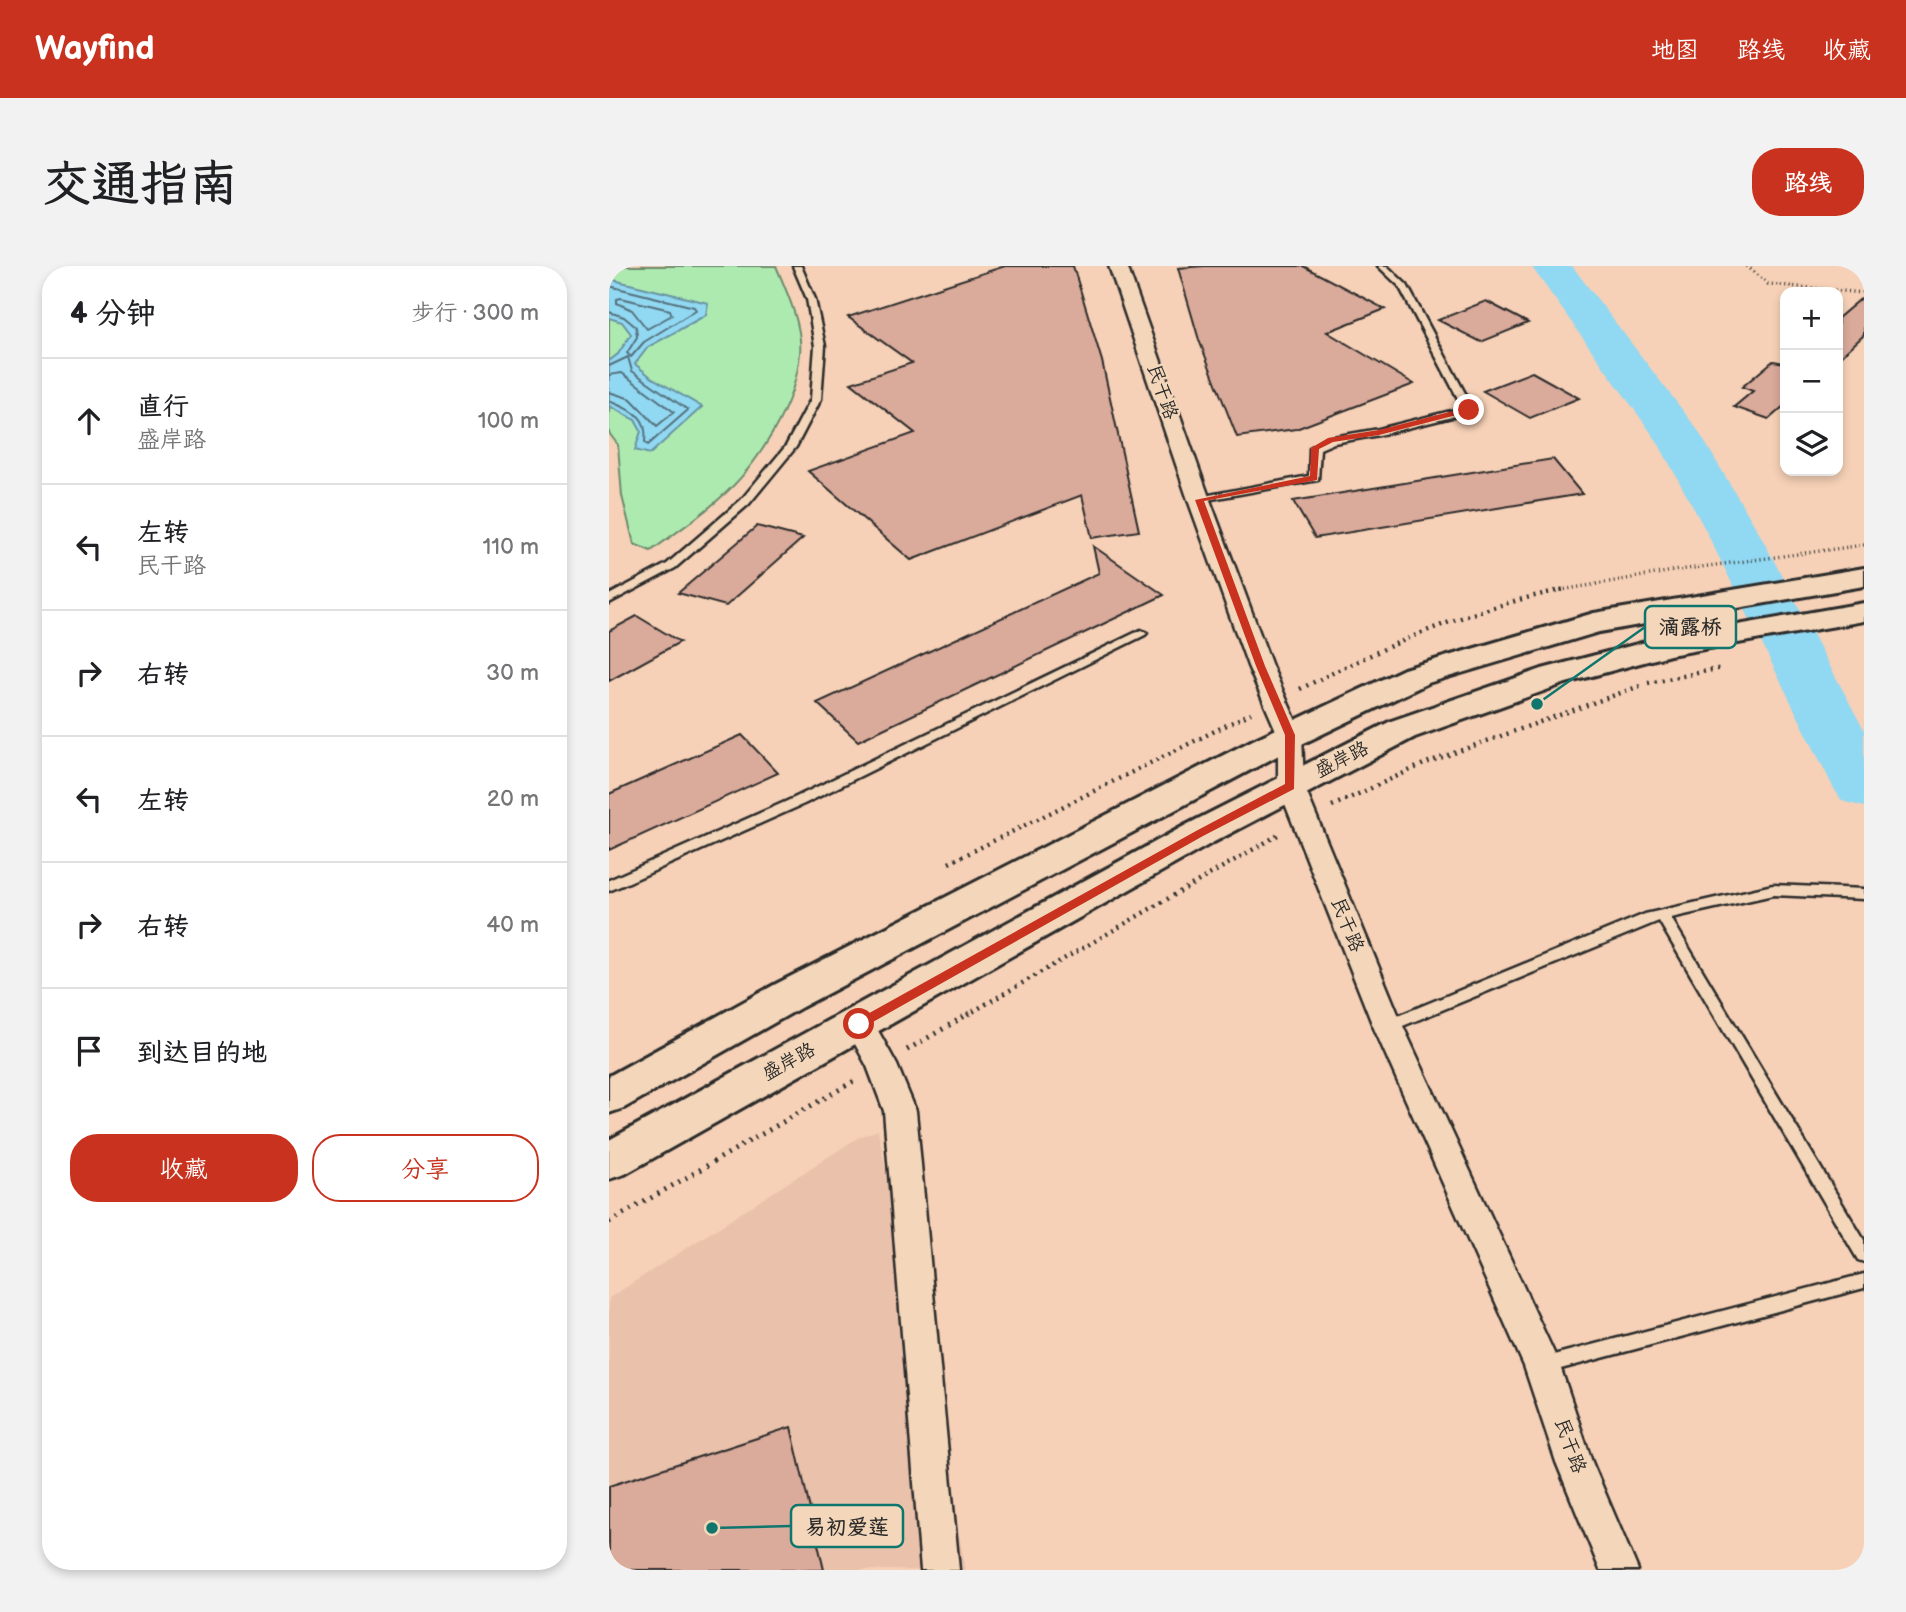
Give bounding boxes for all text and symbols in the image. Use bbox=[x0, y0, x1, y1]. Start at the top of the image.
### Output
text: Wayfind bbox=[35, 29, 154, 69]
text: 地图 bbox=[1651, 36, 1699, 65]
text: 路线 bbox=[1737, 36, 1785, 65]
text: 收藏 bbox=[1823, 36, 1871, 65]
button: 路线 bbox=[1752, 148, 1864, 216]
text: 交通指南 bbox=[42, 156, 238, 215]
map controls bbox=[1780, 287, 1843, 476]
button: + bbox=[1780, 287, 1843, 350]
text: 4 分钟 bbox=[70, 296, 156, 332]
text: 步行 · 300 m bbox=[412, 299, 539, 327]
button: − bbox=[1780, 350, 1843, 413]
street label: 民干路 bbox=[1142, 361, 1182, 423]
text: 直行 bbox=[137, 392, 189, 423]
route end bbox=[1453, 394, 1484, 425]
icon: ahead bbox=[70, 402, 108, 440]
text: 100 m bbox=[478, 407, 539, 435]
button: layers bbox=[1780, 413, 1843, 476]
text: 盛岸路 bbox=[137, 426, 206, 454]
text: 左转 bbox=[137, 518, 189, 549]
icon: left bbox=[70, 528, 108, 566]
text: 110 m bbox=[482, 533, 539, 561]
text: 民干路 bbox=[137, 552, 206, 580]
callout: 滴露桥 bbox=[1645, 606, 1736, 648]
text: 滴露桥 bbox=[1659, 615, 1722, 640]
icon: right bbox=[70, 654, 108, 692]
text: 30 m bbox=[486, 659, 539, 687]
text: 右转 bbox=[137, 660, 189, 691]
street label: 盛岸路 bbox=[1311, 737, 1373, 783]
icon: left bbox=[70, 780, 108, 818]
text: 20 m bbox=[487, 785, 539, 813]
text: 左转 bbox=[137, 786, 189, 817]
street label: 民干路 bbox=[1326, 894, 1368, 956]
icon: right bbox=[70, 906, 108, 944]
text: 40 m bbox=[486, 911, 539, 939]
text: 右转 bbox=[137, 912, 189, 943]
route start bbox=[843, 1008, 874, 1039]
icon: arrive bbox=[70, 1032, 108, 1070]
text: 到达目的地 bbox=[137, 1038, 267, 1069]
street label: 盛岸路 bbox=[758, 1038, 820, 1086]
button: 收藏 bbox=[70, 1134, 298, 1202]
button: 分享 bbox=[312, 1134, 539, 1202]
street label: 民干路 bbox=[1549, 1415, 1591, 1477]
callout: 易初爱莲 bbox=[791, 1505, 903, 1547]
text: 易初爱莲 bbox=[805, 1515, 889, 1540]

